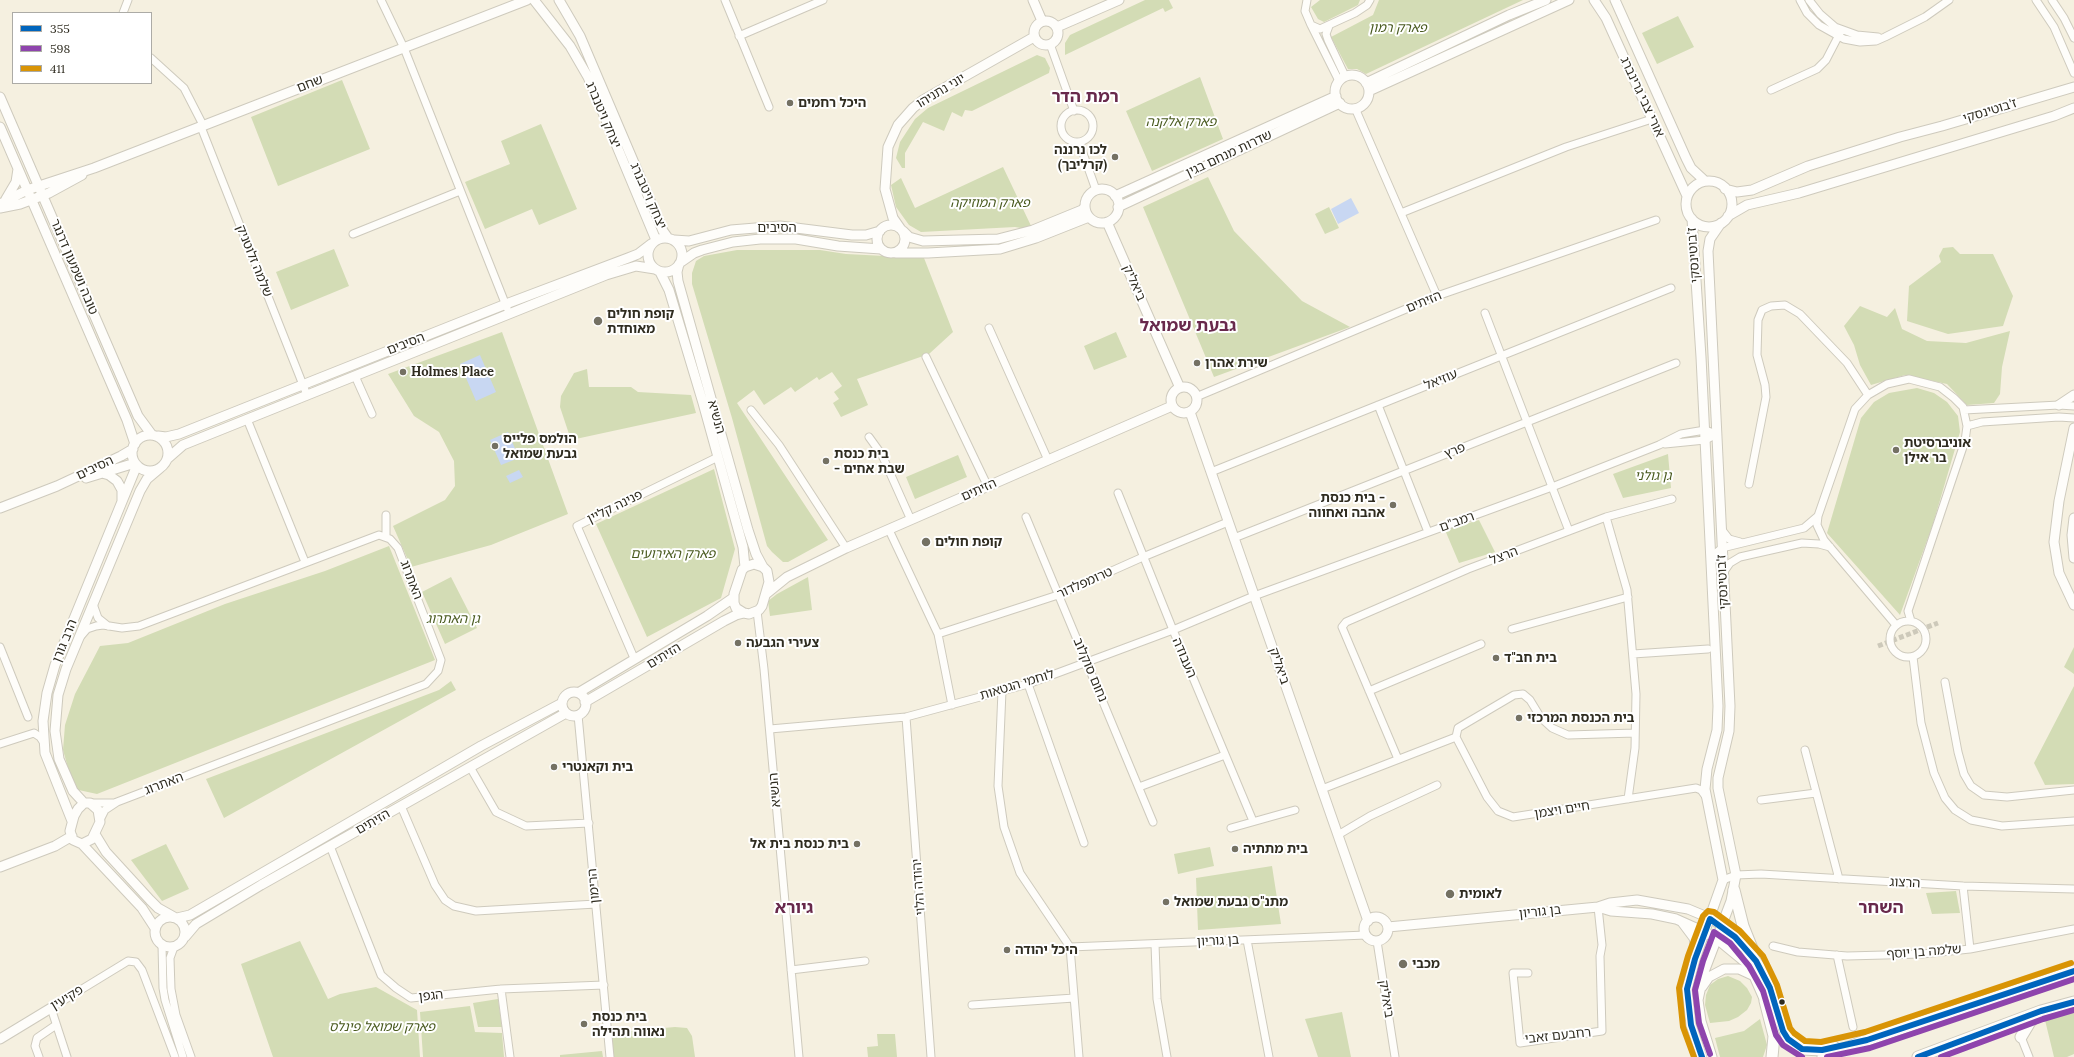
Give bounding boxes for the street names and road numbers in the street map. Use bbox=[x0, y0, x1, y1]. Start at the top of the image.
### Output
street label: אורי צבי גרינברג bbox=[1617, 54, 1667, 140]
street label: יוני נתניהו bbox=[914, 70, 968, 112]
street label: שחם bbox=[295, 72, 325, 96]
street label: יצחק ויטנברג bbox=[582, 79, 624, 151]
street label: ז'בוטינסקי bbox=[1961, 95, 2019, 127]
street label: שדרות מנחם בגין bbox=[1183, 127, 1275, 181]
street label: יצחק ויטבנרג bbox=[626, 160, 670, 232]
street label: טובה ושמעון דרנגר bbox=[47, 217, 101, 317]
street label: הסיבים bbox=[757, 220, 797, 236]
street label: שלמה זלוטניק bbox=[232, 223, 276, 299]
street label: ז'בוטינסקי bbox=[1684, 227, 1704, 283]
street label: ביאליק bbox=[1119, 262, 1149, 304]
street label: הזיתים bbox=[1404, 288, 1444, 316]
street label: הסיבים bbox=[385, 330, 427, 358]
street label: עוזיאל bbox=[1422, 366, 1460, 394]
street label: הנשיא bbox=[704, 398, 728, 436]
street label: פרץ bbox=[1442, 440, 1468, 462]
street label: הסיבים bbox=[74, 453, 116, 483]
street label: הזיתים bbox=[959, 475, 999, 505]
street label: פנינה קליין bbox=[585, 487, 645, 527]
street label: רמב"ם bbox=[1437, 508, 1477, 536]
street label: הרצל bbox=[1488, 544, 1520, 568]
street label: ז'בוטינסקי bbox=[1714, 554, 1732, 610]
street label: האתרוג bbox=[396, 558, 426, 602]
street label: טרומפלדור bbox=[1055, 564, 1115, 602]
street label: הרב גורן bbox=[49, 617, 81, 665]
street label: נחום סוקלוב bbox=[1070, 636, 1110, 704]
street label: העבודה bbox=[1169, 636, 1199, 680]
street label: הזיתים bbox=[644, 640, 684, 672]
street label: ביאליק bbox=[1265, 645, 1293, 687]
street label: לוחמי הגטאות bbox=[978, 666, 1056, 704]
street label: האתרוג bbox=[142, 769, 186, 799]
street label: הנשיא bbox=[766, 772, 784, 808]
street label: חיים ויצמן bbox=[1533, 798, 1591, 822]
street label: הזיתים bbox=[353, 806, 393, 838]
street label: יהודה הלוי bbox=[909, 858, 929, 916]
street label: הרימון bbox=[585, 868, 603, 904]
street label: הרצוג bbox=[1889, 874, 1921, 892]
street label: בן גוריון bbox=[1518, 902, 1562, 922]
street label: בן גוריון bbox=[1196, 932, 1240, 950]
street label: שלמה בן יוסף bbox=[1886, 942, 1962, 962]
street label: ביאליק bbox=[1375, 979, 1397, 1019]
street label: פקיעין bbox=[48, 982, 86, 1014]
street label: הגפן bbox=[418, 987, 444, 1005]
street label: רחבעם זאבי bbox=[1524, 1025, 1592, 1047]

